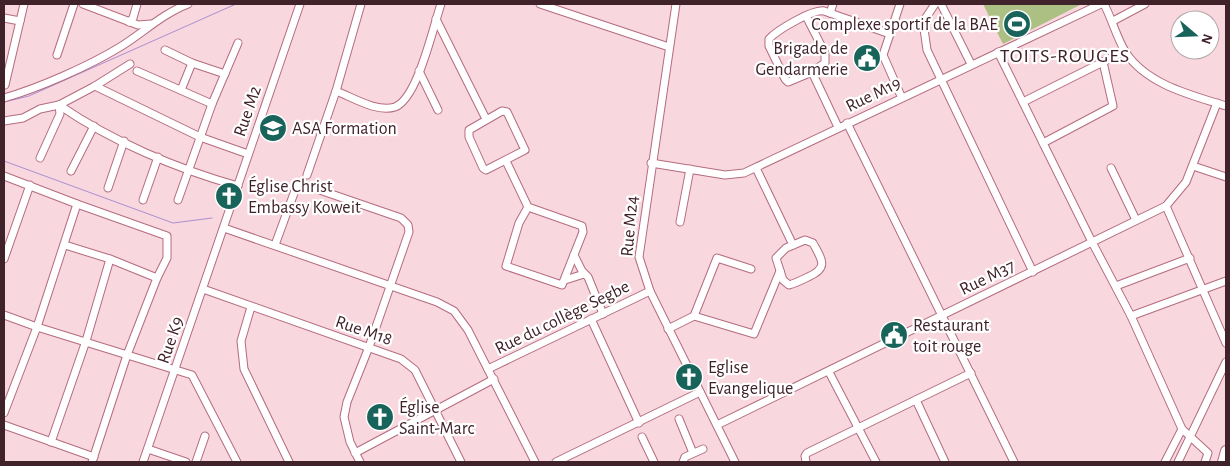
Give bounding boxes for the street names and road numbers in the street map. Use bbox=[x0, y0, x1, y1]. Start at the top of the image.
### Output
street label: Rue M19 bbox=[843, 74, 904, 116]
street label: Rue M2 bbox=[231, 84, 265, 139]
street label: Rue M24 bbox=[618, 195, 642, 257]
street label: Rue M37 bbox=[957, 257, 1018, 299]
street label: Rue du collège Segbe bbox=[492, 278, 632, 358]
street label: Rue M18 bbox=[333, 313, 394, 349]
street label: Rue K9 bbox=[155, 315, 187, 366]

